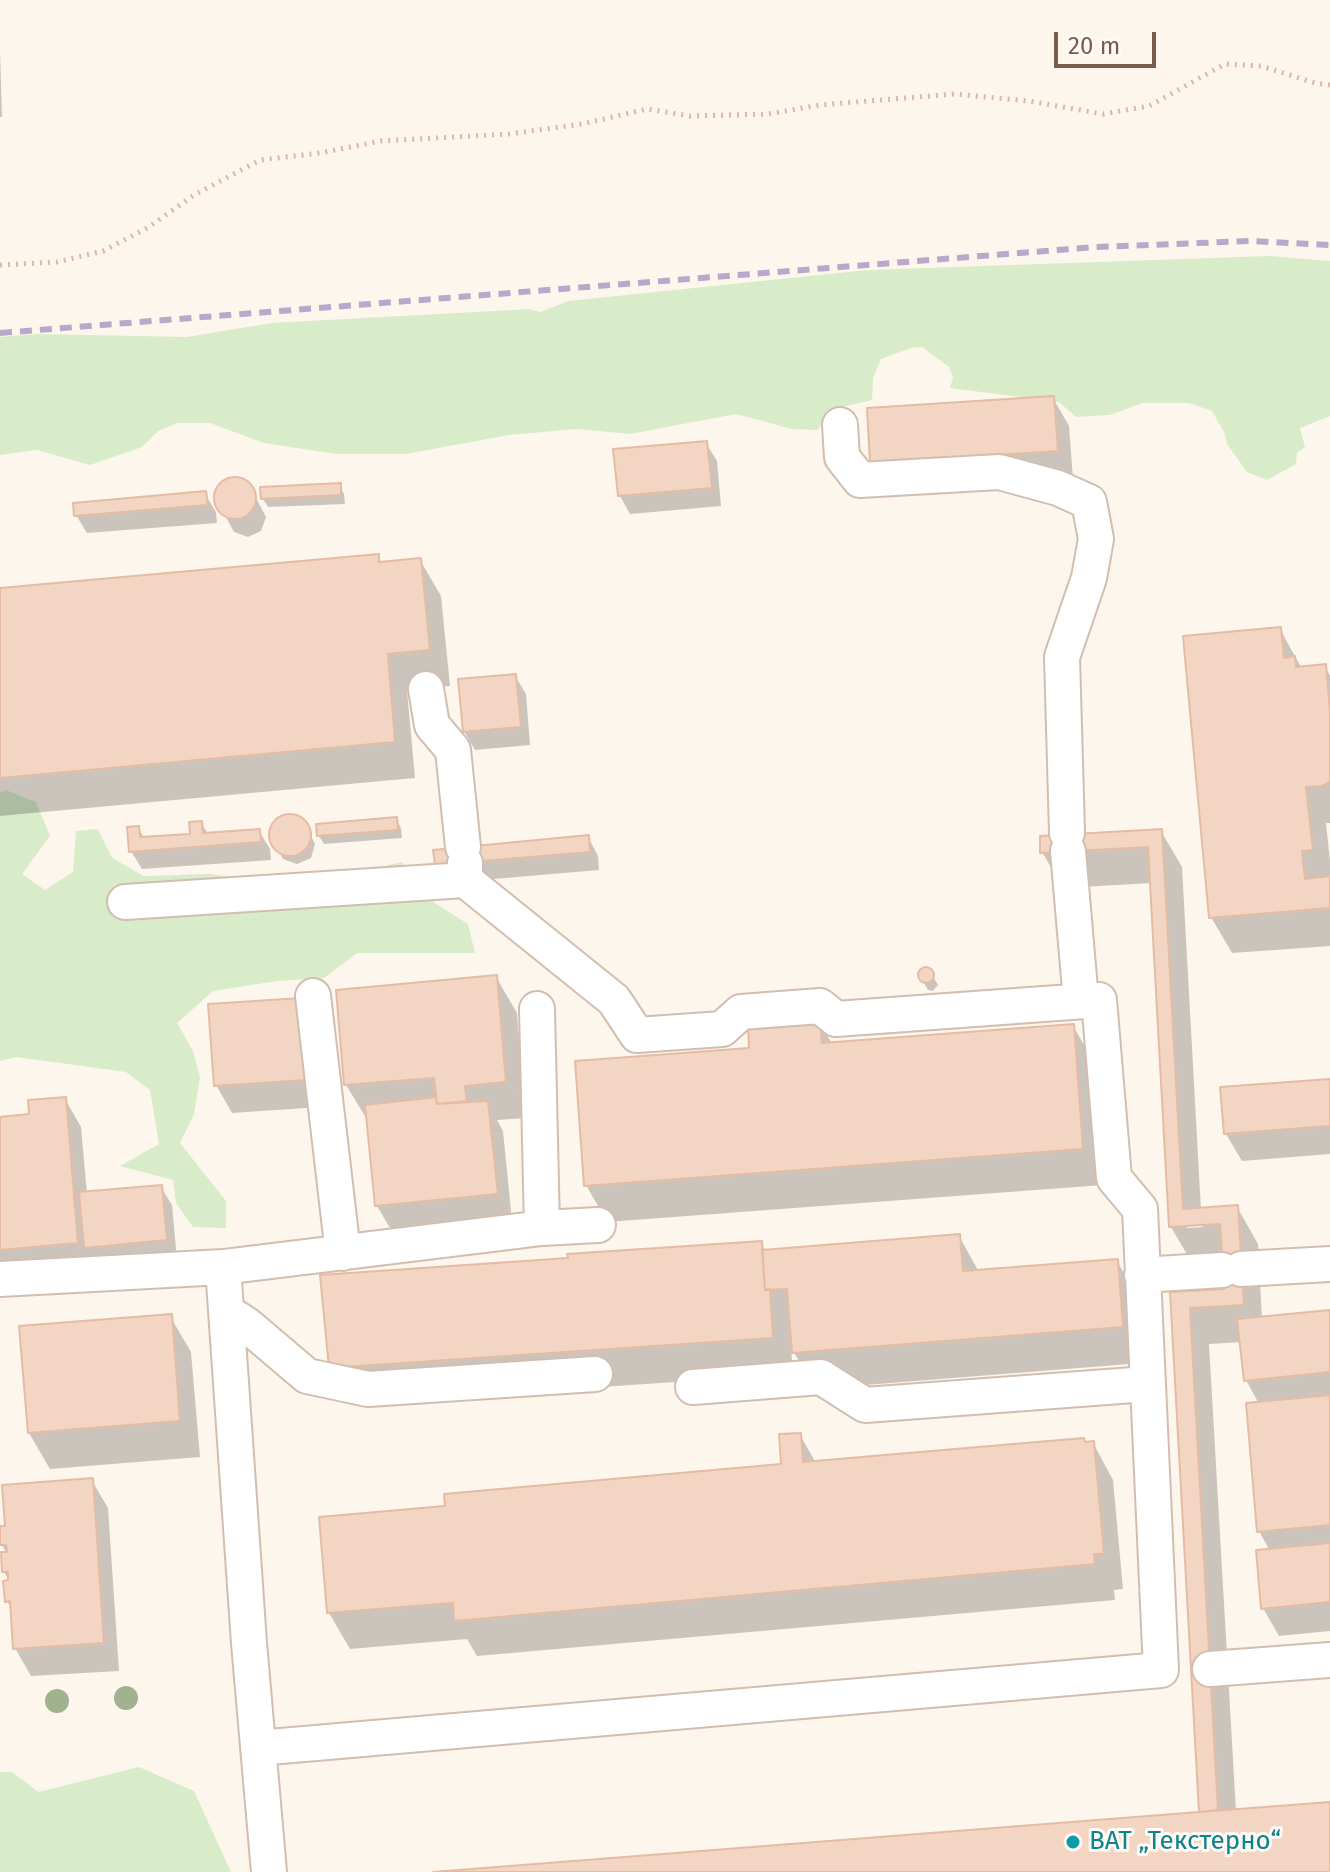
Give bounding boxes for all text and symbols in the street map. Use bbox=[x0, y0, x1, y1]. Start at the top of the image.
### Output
scale bar bbox=[1058, 16, 1160, 66]
text: 20 m bbox=[1068, 32, 1120, 60]
place label: ВАТ „Текстерно“ bbox=[1089, 1826, 1281, 1858]
marker: ВАТ „Текстерно“ bbox=[1064, 1833, 1082, 1851]

